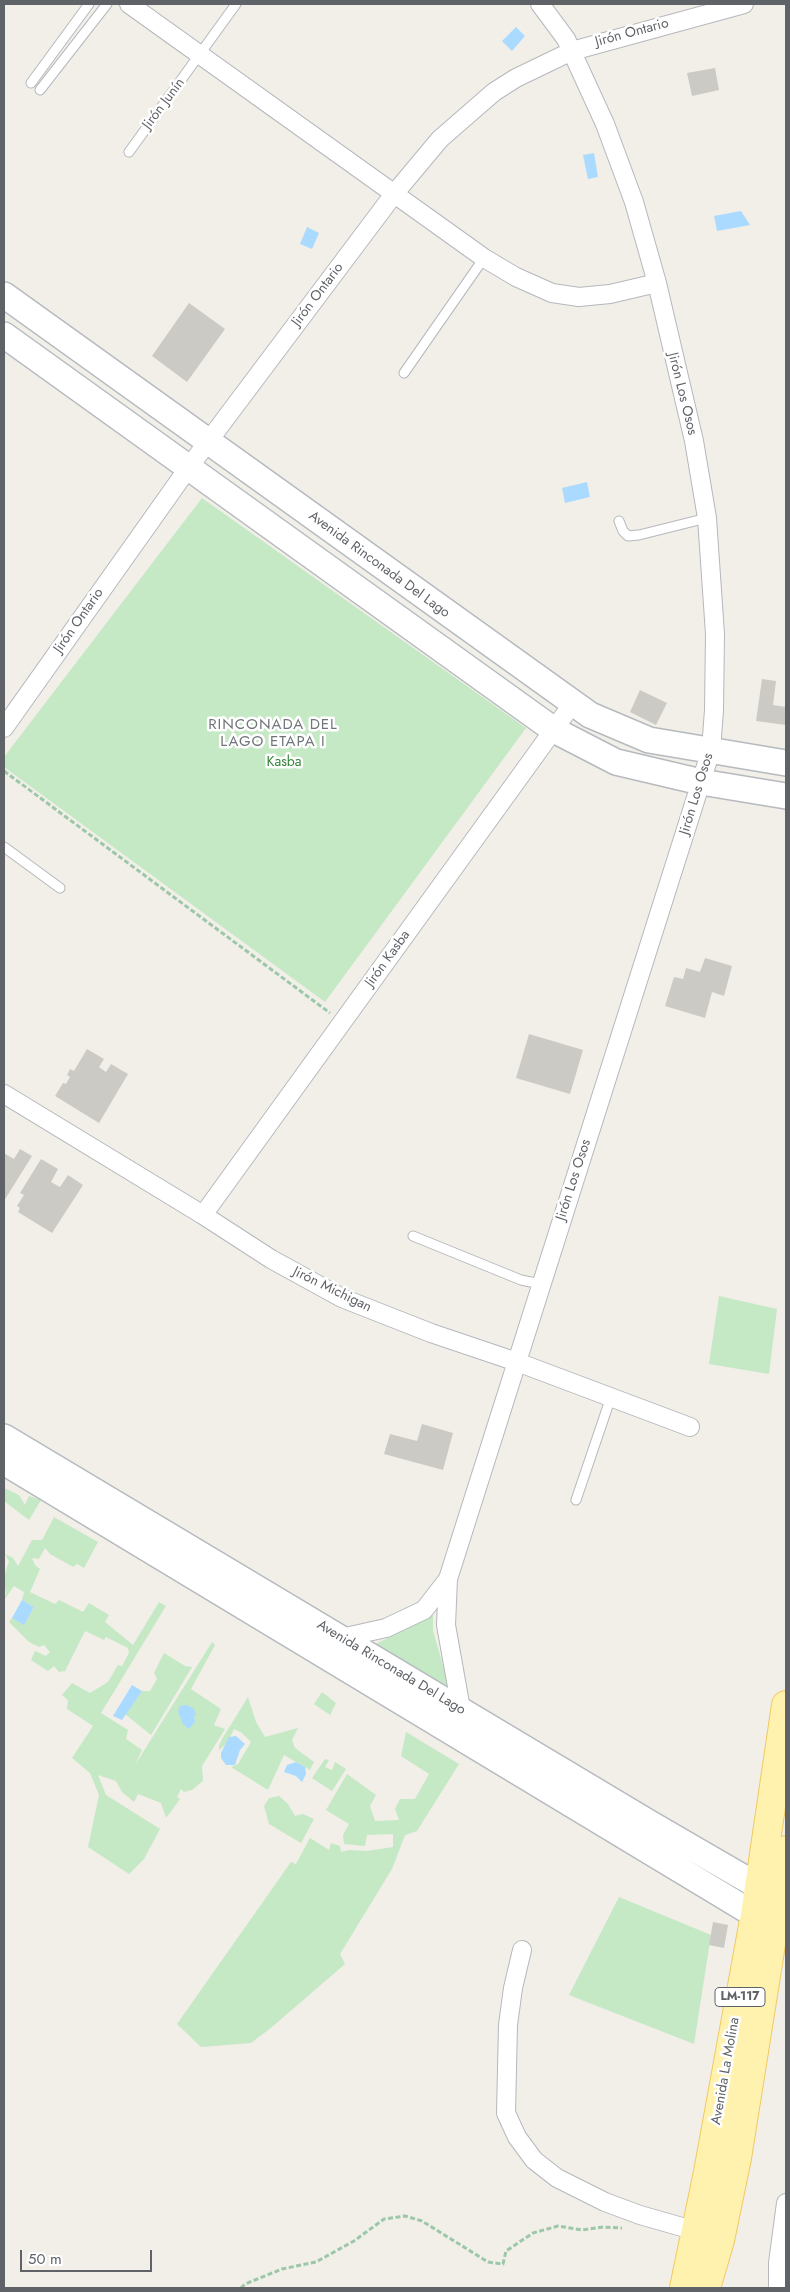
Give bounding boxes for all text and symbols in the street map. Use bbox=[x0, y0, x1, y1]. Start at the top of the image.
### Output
street label: Jirón Ontario bbox=[593, 15, 671, 51]
street label: Jirón Junín bbox=[139, 75, 189, 133]
street label: Jirón Ontario bbox=[289, 260, 347, 330]
street label: Jirón Los Osos bbox=[664, 351, 700, 437]
street label: Avenida Rinconada Del Lago bbox=[305, 508, 453, 622]
street label: Jirón Ontario bbox=[51, 585, 107, 657]
district label: RINCONADA DEL LAGO ETAPA I bbox=[207, 716, 339, 751]
street label: Jirón Los Osos bbox=[677, 751, 717, 837]
park label: Kasba bbox=[267, 755, 301, 771]
street label: Jirón Kasba bbox=[362, 927, 414, 991]
street label: Jirón Los Osos bbox=[553, 1137, 595, 1223]
street label: Jirón Michigan bbox=[290, 1264, 374, 1316]
street label: Avenida Rinconada Del Lago bbox=[314, 1617, 468, 1719]
road number: LM-117 bbox=[715, 1988, 765, 2006]
street label: Avenida La Molina bbox=[708, 2016, 744, 2126]
scale bar bbox=[22, 2240, 155, 2272]
text: 50 m bbox=[28, 2248, 62, 2270]

